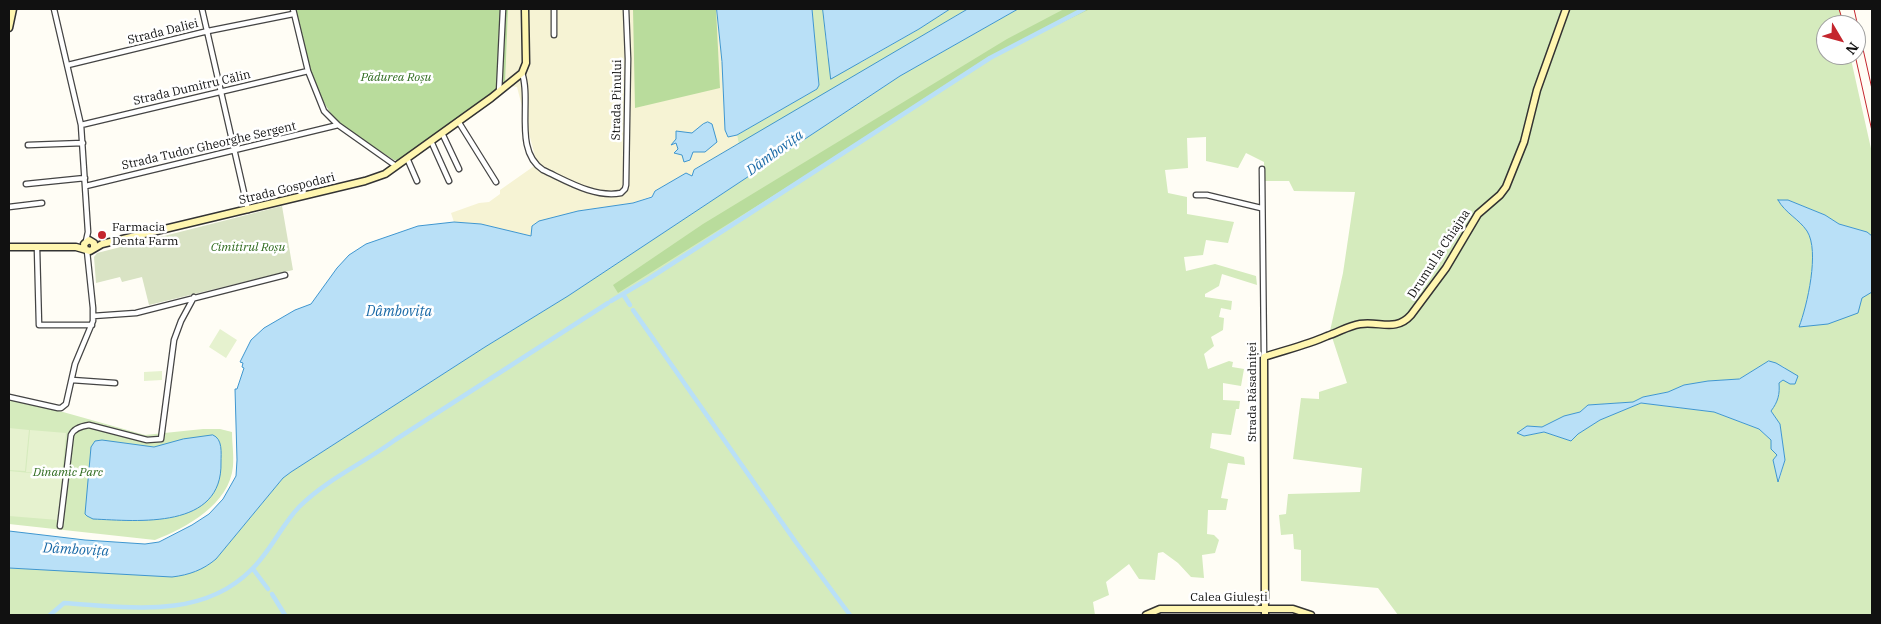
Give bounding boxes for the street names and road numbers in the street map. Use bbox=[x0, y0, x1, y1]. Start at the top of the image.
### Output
street label: Strada Daliei bbox=[126, 16, 200, 48]
street label: Strada Pinului bbox=[609, 59, 625, 141]
street label: Strada Dumitru Călin bbox=[132, 67, 252, 109]
street label: Strada Tudor Gheorghe Sergent bbox=[120, 119, 298, 173]
street label: Strada Gospodari bbox=[238, 170, 336, 208]
street label: Drumul la Chiajna bbox=[1405, 207, 1473, 301]
street label: Strada Răsadniței bbox=[1246, 342, 1260, 442]
street label: Calea Giulești bbox=[1190, 591, 1268, 605]

